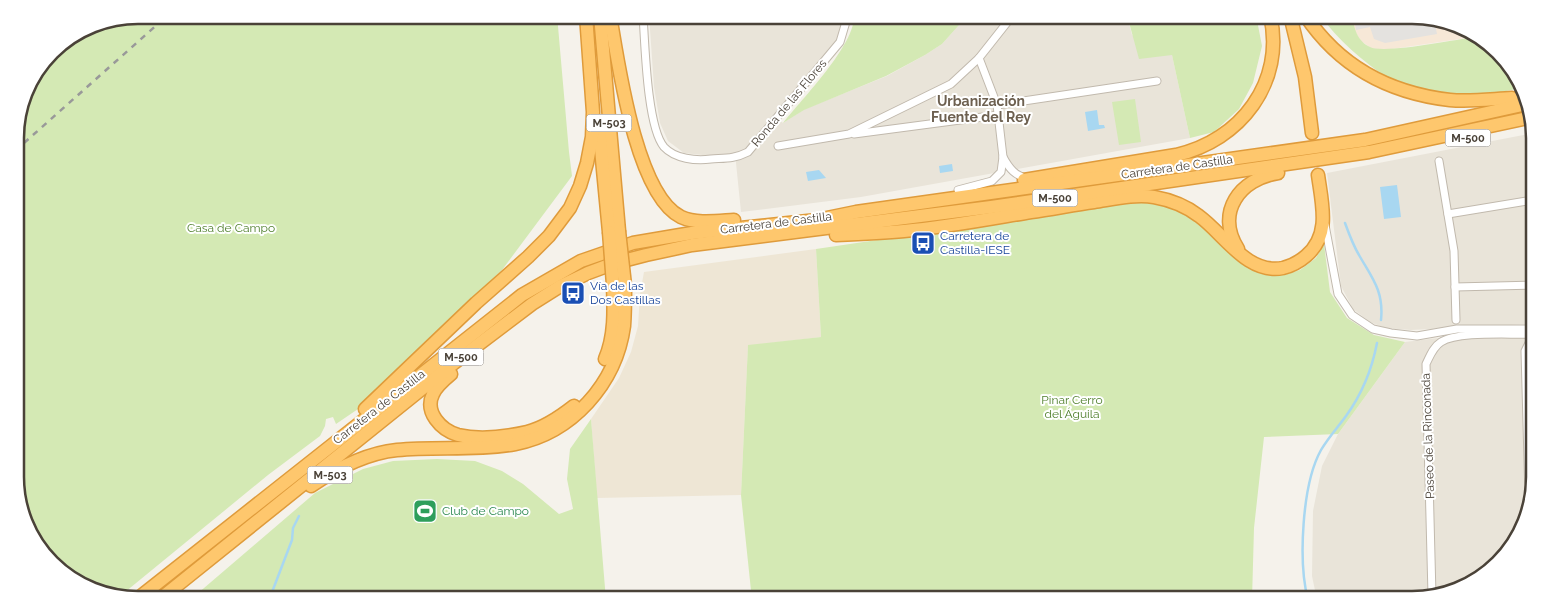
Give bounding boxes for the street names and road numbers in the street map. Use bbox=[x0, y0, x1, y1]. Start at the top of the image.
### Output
street label: Ronda de las Flores bbox=[748, 56, 830, 149]
road number: M-503 bbox=[586, 115, 632, 132]
road number: M-500 bbox=[1446, 130, 1490, 146]
street label: Carretera de Castilla bbox=[1120, 152, 1234, 182]
road number: M-500 bbox=[1032, 190, 1078, 207]
street label: Carretera de Castilla bbox=[719, 209, 833, 237]
road number: M-500 bbox=[438, 348, 484, 366]
street label: Carretera de Castilla bbox=[330, 367, 428, 447]
street label: Paseo de la Rinconada bbox=[1419, 373, 1437, 499]
road number: M-503 bbox=[308, 466, 352, 484]

